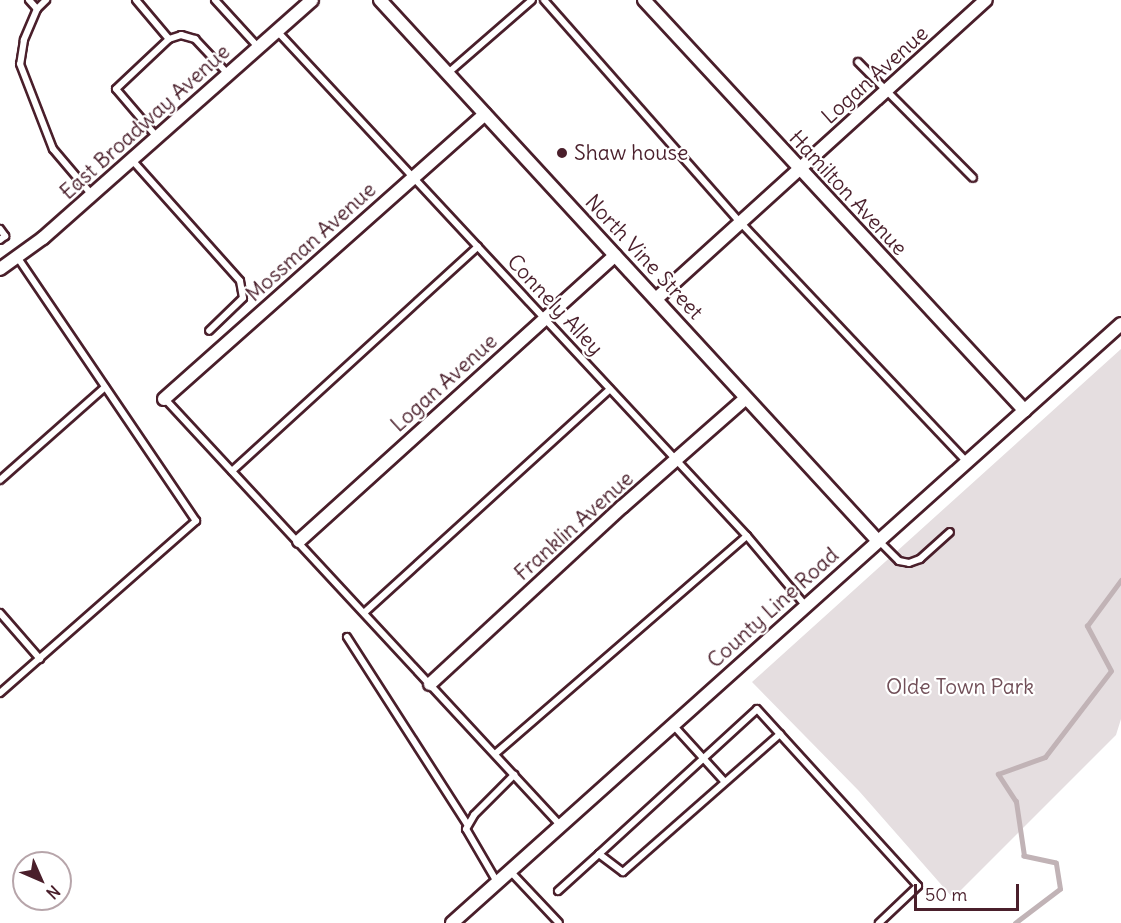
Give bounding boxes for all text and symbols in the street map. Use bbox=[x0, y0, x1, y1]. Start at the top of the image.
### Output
street label: Logan Avenue bbox=[817, 21, 933, 129]
street label: East Broadway Avenue bbox=[55, 39, 235, 205]
street label: Hamilton Avenue bbox=[784, 125, 912, 261]
place label: Shaw house bbox=[574, 140, 688, 166]
marker: Shaw house bbox=[555, 146, 569, 160]
street label: Mossman Avenue bbox=[241, 177, 381, 307]
street label: North Vine Street bbox=[580, 189, 708, 325]
street label: Connely Alley bbox=[502, 249, 608, 361]
street label: Logan Avenue bbox=[386, 329, 502, 437]
street label: Franklin Avenue bbox=[509, 466, 639, 586]
street label: County Line Road bbox=[702, 543, 844, 673]
park label: Olde Town Park bbox=[886, 674, 1034, 700]
north arrow bbox=[12, 851, 72, 911]
scale bar bbox=[917, 872, 1022, 910]
text: N bbox=[42, 881, 64, 903]
text: 50 m bbox=[925, 883, 967, 906]

